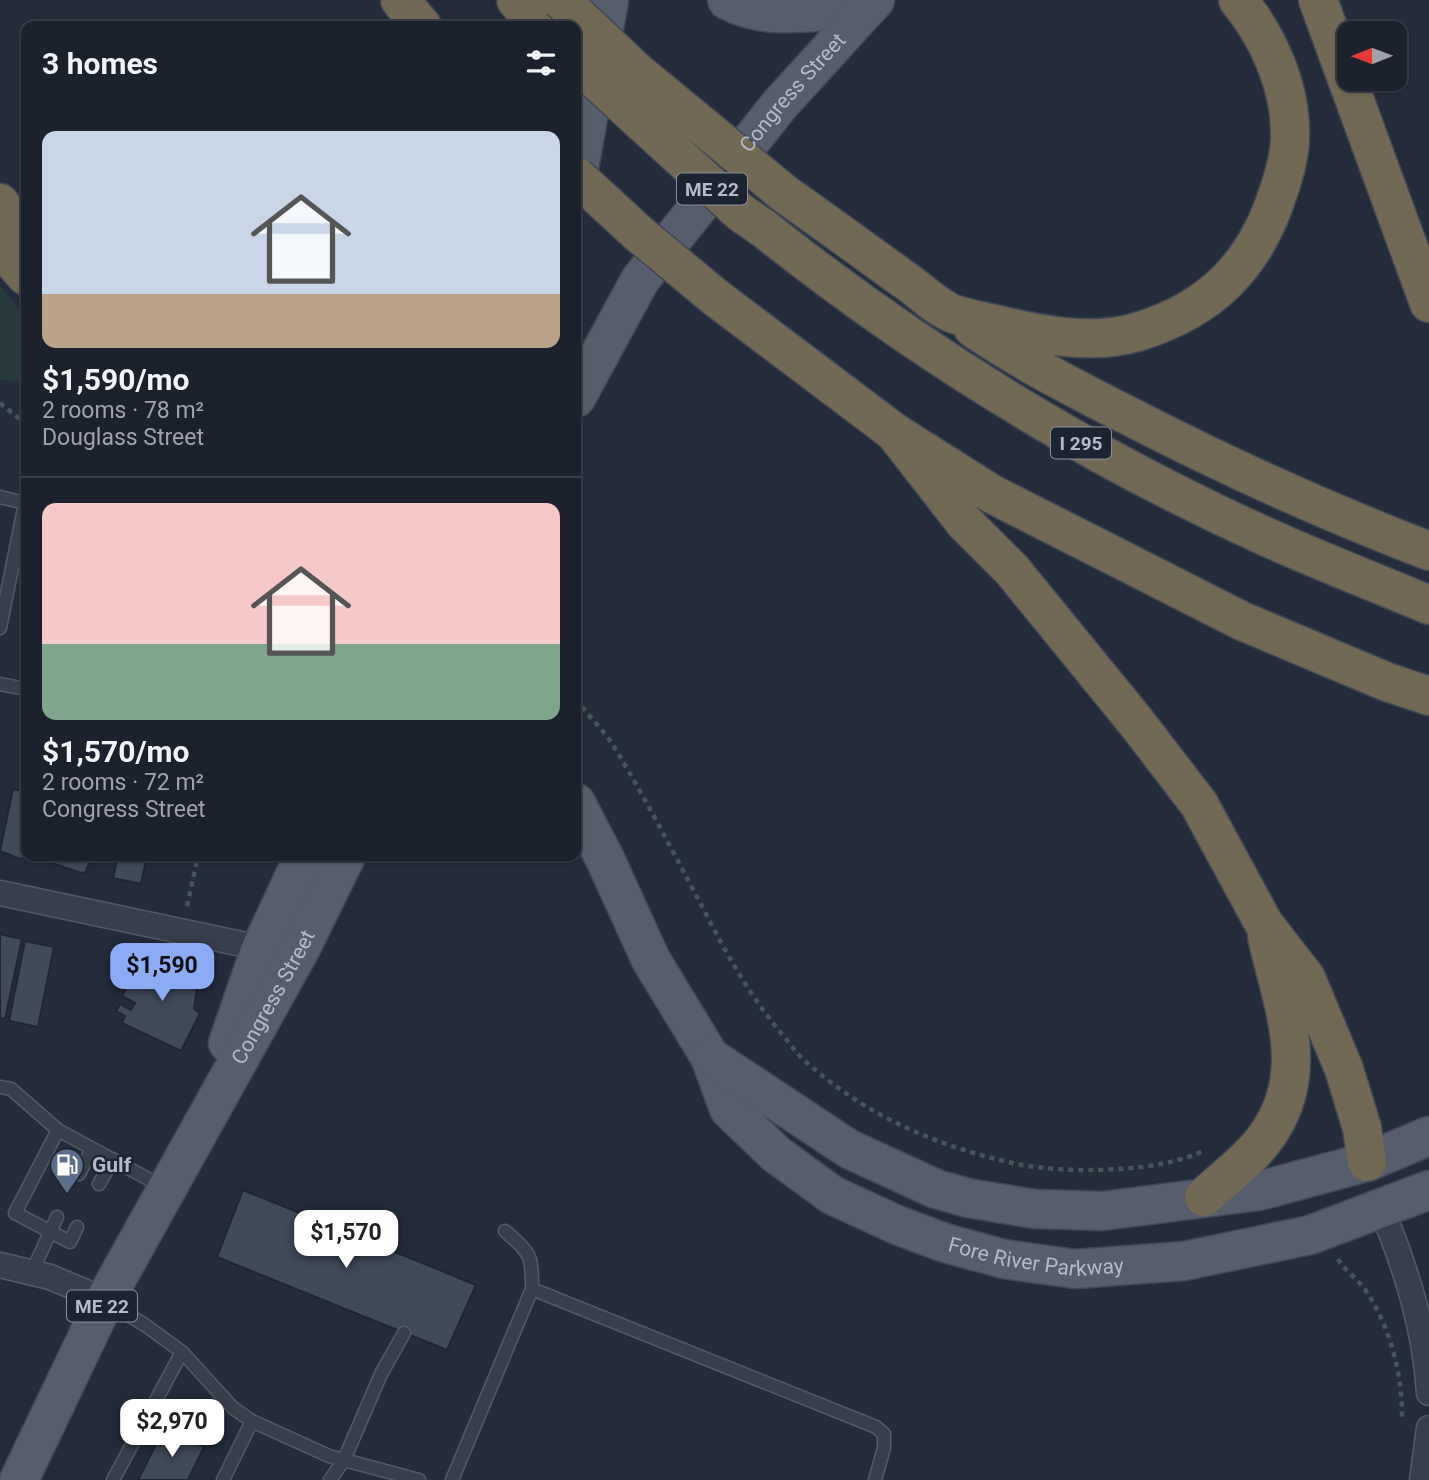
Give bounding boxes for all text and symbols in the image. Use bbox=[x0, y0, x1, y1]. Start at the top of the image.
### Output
north arrow bbox=[1337, 21, 1407, 91]
map controls bbox=[1337, 21, 1407, 91]
street label: Congress Street bbox=[735, 28, 851, 157]
icon: filters bbox=[522, 44, 560, 82]
text: 3 homes bbox=[42, 46, 158, 81]
road number: ME 22 bbox=[677, 174, 747, 204]
icon: home bbox=[238, 176, 364, 302]
text: $1,590/mo bbox=[42, 362, 190, 397]
text: 2 rooms · 78 m² bbox=[42, 397, 204, 424]
text: Douglass Street bbox=[42, 424, 204, 451]
road number: I 295 bbox=[1051, 428, 1111, 458]
icon: home bbox=[238, 548, 364, 674]
text: $1,570/mo bbox=[42, 734, 190, 769]
text: 2 rooms · 72 m² bbox=[42, 769, 204, 796]
text: Congress Street bbox=[42, 796, 206, 823]
street label: Congress Street bbox=[227, 926, 320, 1068]
pin: $1,590 bbox=[105, 944, 219, 1003]
text: $1,590 bbox=[126, 952, 198, 979]
fuel station icon: Gulf bbox=[48, 1146, 86, 1195]
place label: Gulf bbox=[92, 1153, 132, 1177]
pin: $1,570 bbox=[289, 1210, 403, 1270]
text: $1,570 bbox=[310, 1219, 382, 1246]
street label: Fore River Parkway bbox=[946, 1232, 1125, 1281]
road number: ME 22 bbox=[67, 1290, 137, 1322]
pin: $2,970 bbox=[115, 1400, 229, 1459]
text: $2,970 bbox=[136, 1408, 208, 1435]

